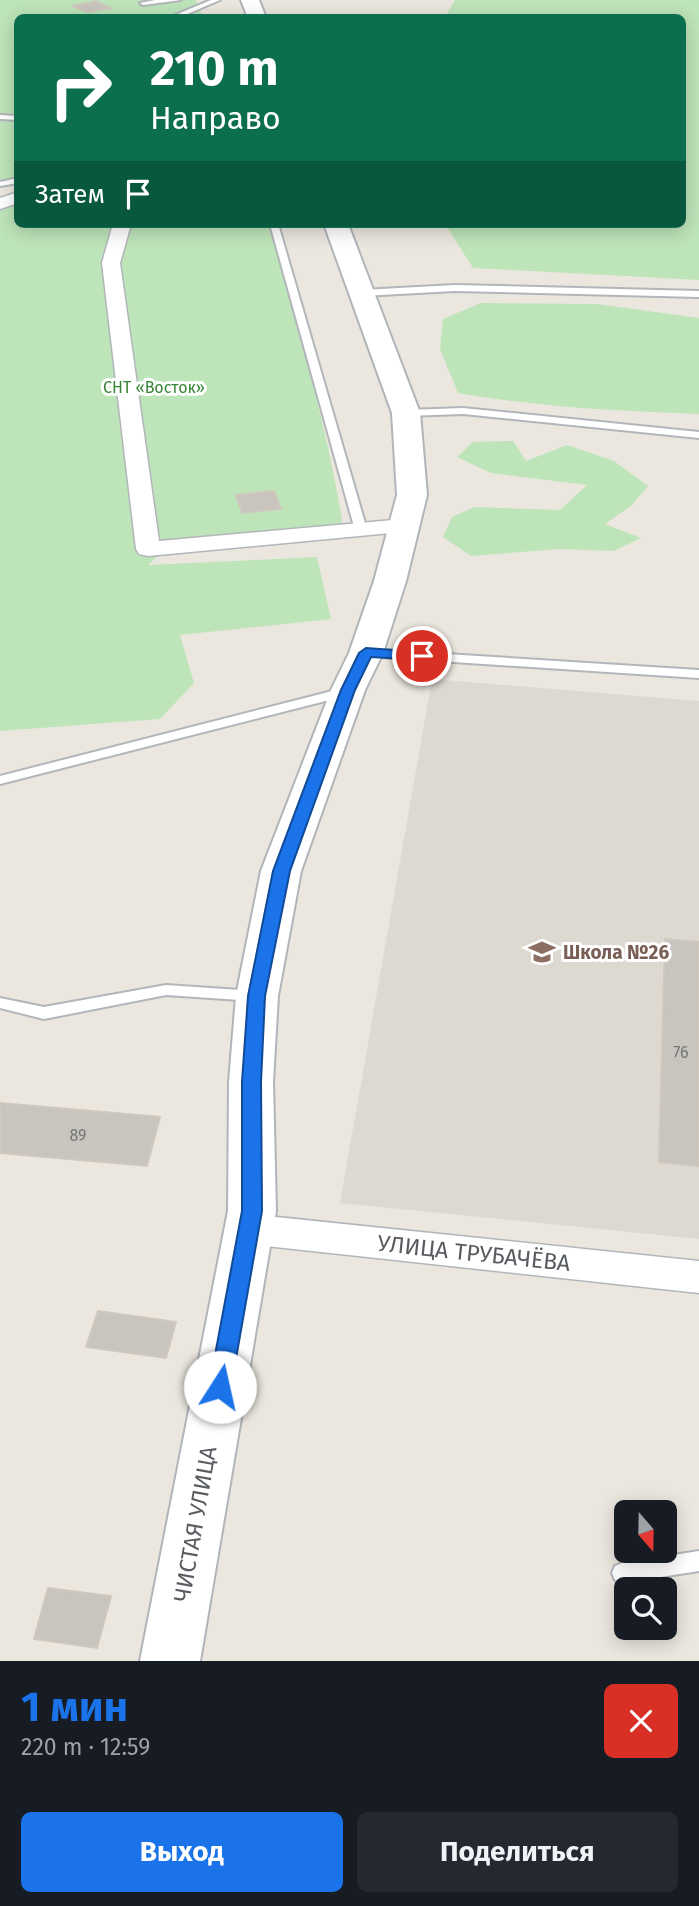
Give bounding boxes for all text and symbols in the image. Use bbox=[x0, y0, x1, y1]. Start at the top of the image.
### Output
text: 210 m bbox=[150, 39, 279, 98]
icon: right bbox=[35, 42, 126, 133]
text: Направо bbox=[150, 99, 281, 137]
icon: arrive bbox=[119, 175, 157, 213]
text: Затем bbox=[35, 179, 105, 210]
park label: СНТ «Восток» bbox=[103, 378, 205, 397]
pin bbox=[392, 626, 452, 686]
icon: arrive bbox=[403, 637, 441, 675]
school or university icon: Школа №26 bbox=[527, 937, 557, 967]
place label: Школа №26 bbox=[563, 941, 669, 964]
house number: 76 bbox=[673, 1043, 689, 1062]
house number: 89 bbox=[70, 1126, 86, 1145]
street label: УЛИЦА ТРУБАЧЁВА bbox=[376, 1229, 573, 1277]
position arrow bbox=[183, 1350, 257, 1424]
street label: ЧИСТАЯ УЛИЦА bbox=[168, 1443, 223, 1604]
north arrow bbox=[614, 1500, 677, 1563]
map controls bbox=[614, 1500, 677, 1640]
button: search bbox=[614, 1577, 677, 1640]
text: 1 мин bbox=[21, 1682, 128, 1732]
button: close bbox=[604, 1684, 678, 1758]
text: 220 m · 12:59 bbox=[21, 1733, 150, 1761]
button: Выход bbox=[21, 1812, 343, 1892]
button: Поделиться bbox=[357, 1812, 678, 1892]

